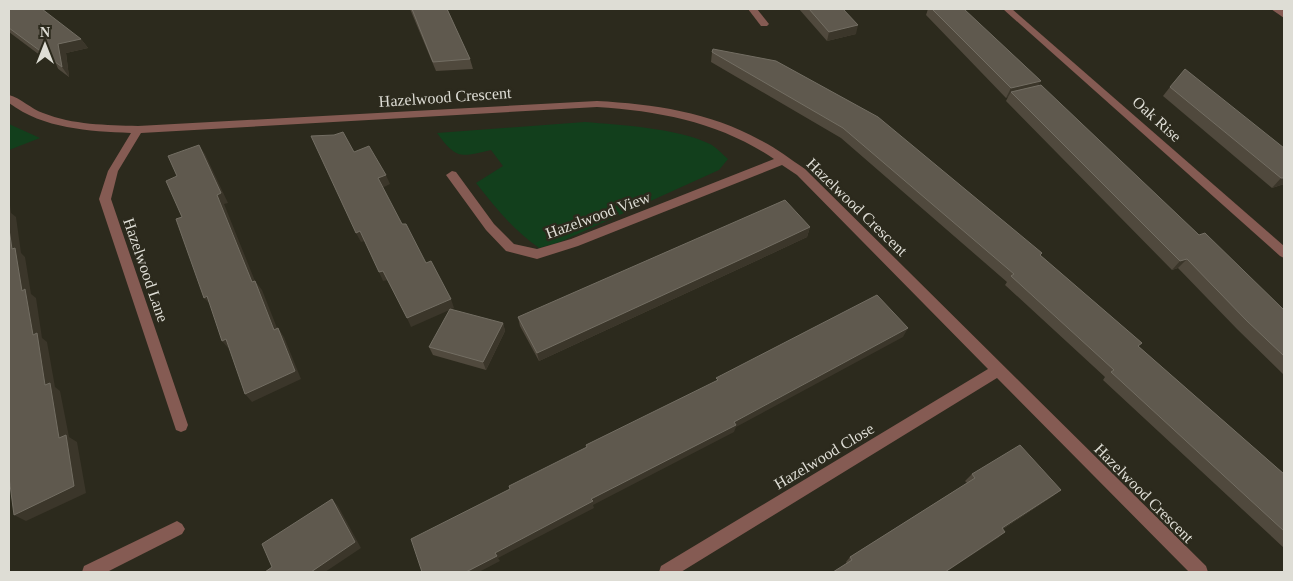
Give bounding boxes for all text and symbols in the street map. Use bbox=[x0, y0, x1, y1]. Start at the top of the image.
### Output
north arrow bbox=[20, 20, 70, 70]
text: N bbox=[40, 25, 50, 40]
street label: Hazelwood Crescent bbox=[378, 84, 512, 110]
street label: Oak Rise bbox=[1129, 93, 1185, 145]
street label: Hazelwood Crescent bbox=[803, 155, 911, 260]
street label: Hazelwood View bbox=[543, 188, 653, 242]
street label: Hazelwood Lane bbox=[120, 216, 172, 324]
street label: Hazelwood Close bbox=[771, 420, 877, 492]
street label: Hazelwood Crescent bbox=[1091, 440, 1197, 546]

